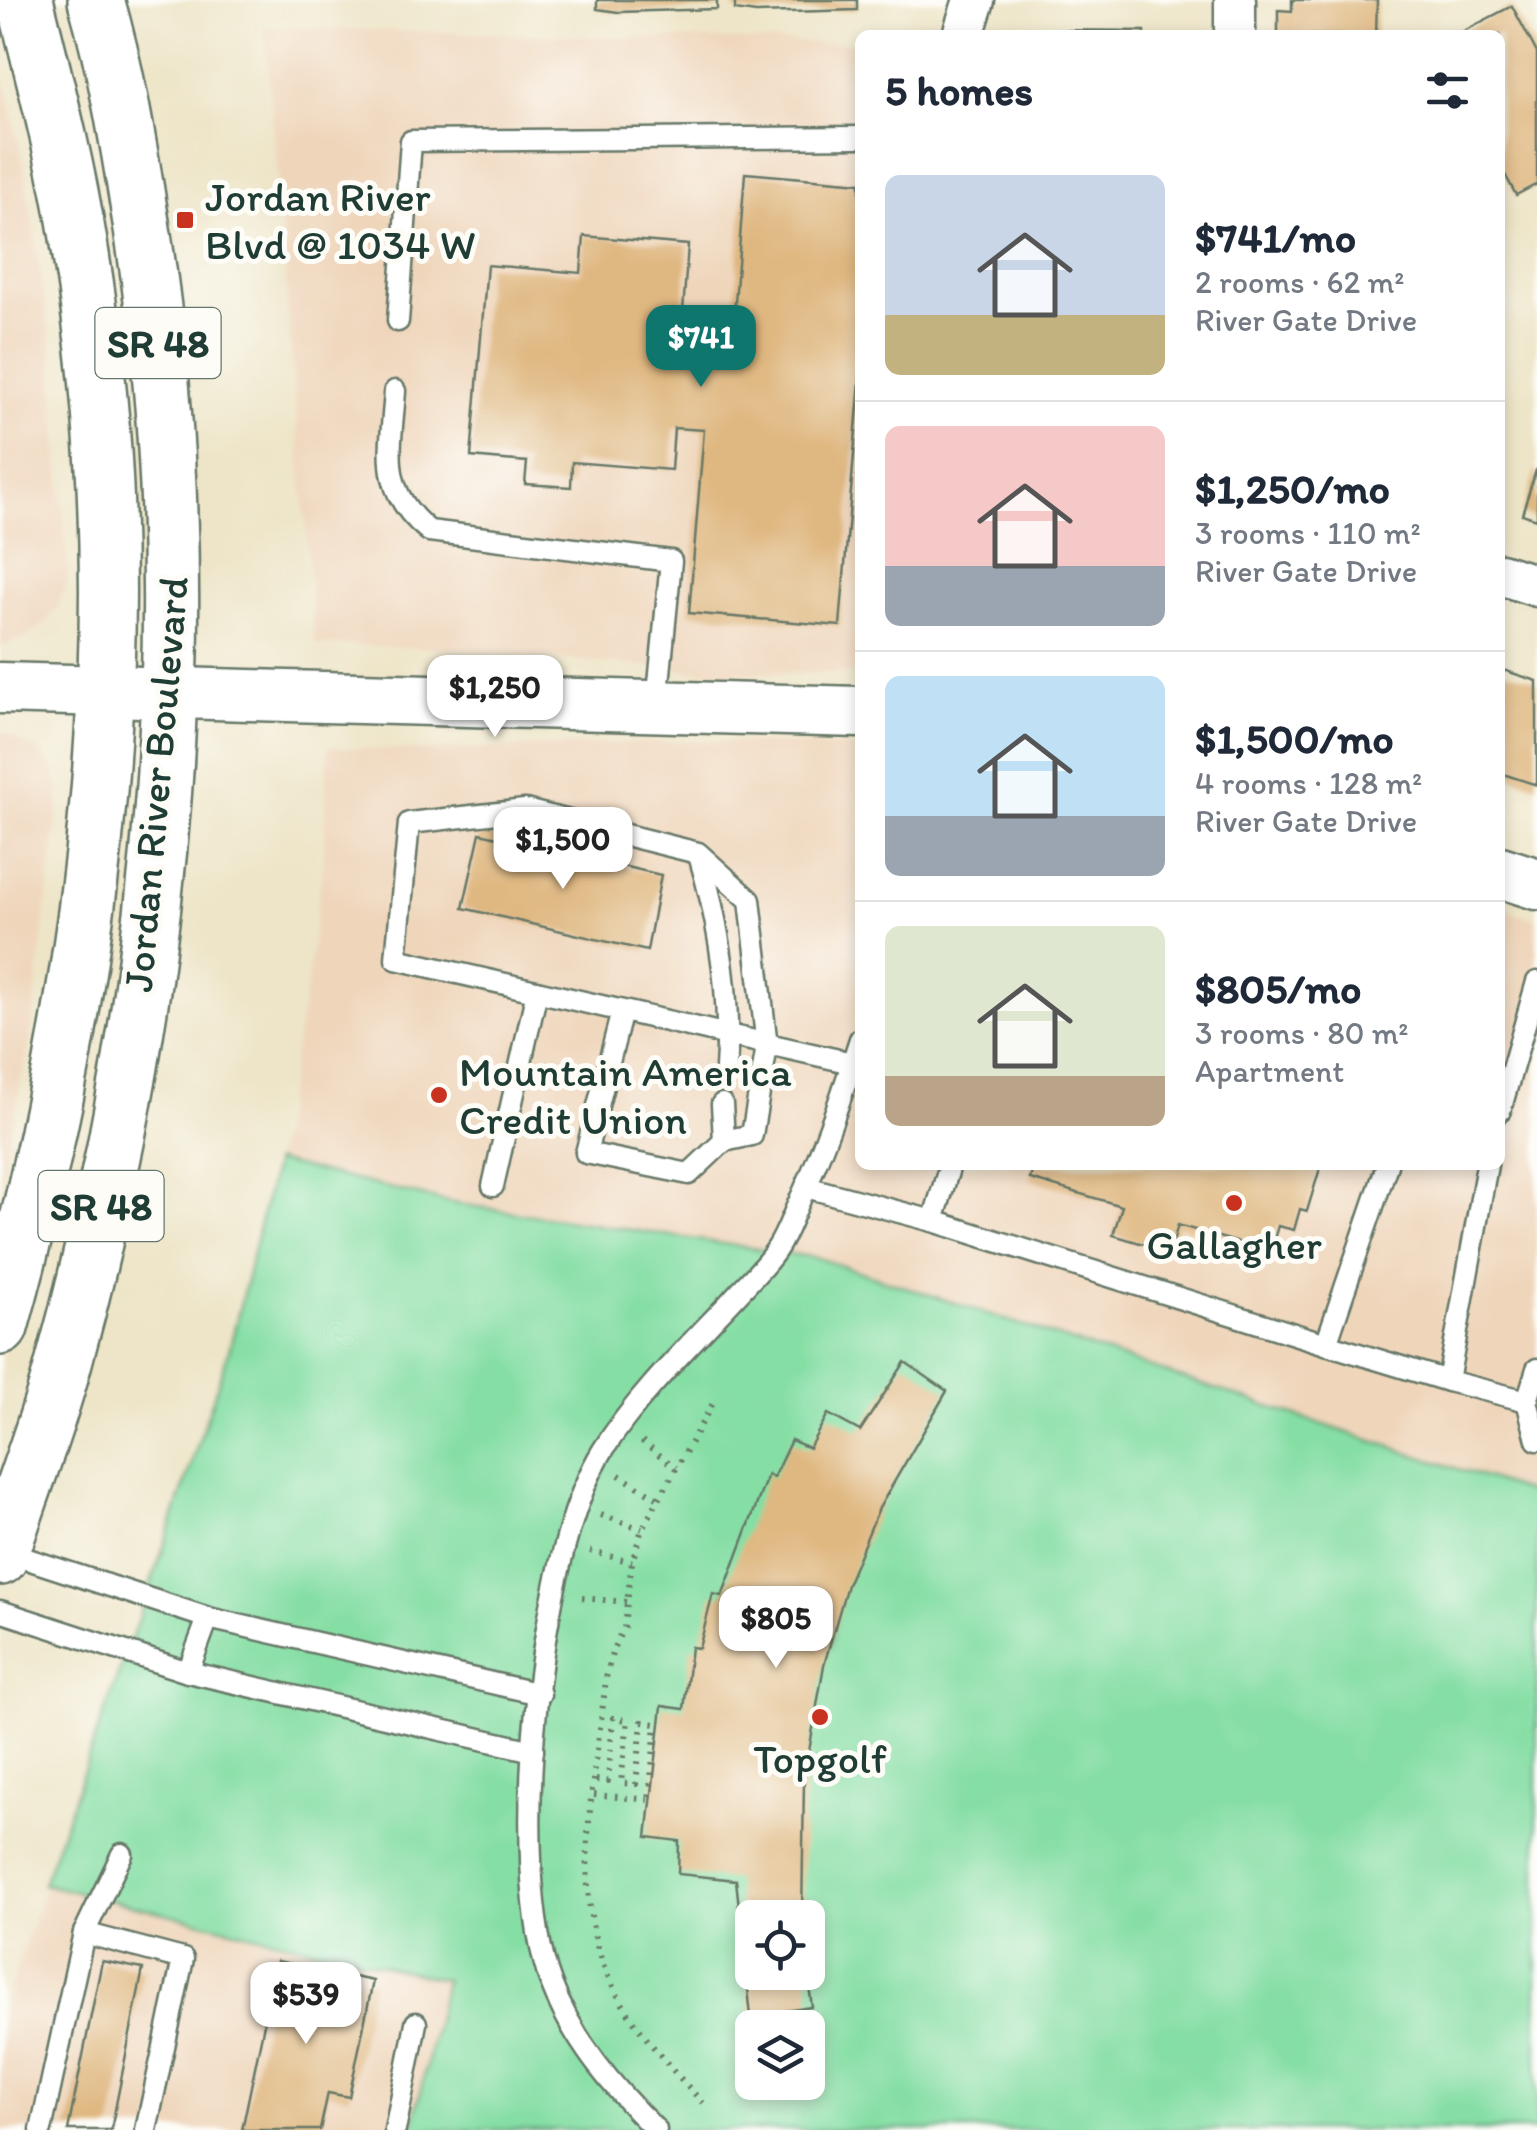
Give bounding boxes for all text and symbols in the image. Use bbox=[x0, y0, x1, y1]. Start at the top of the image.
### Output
icon: filters bbox=[1420, 63, 1475, 118]
text: 5 homes bbox=[885, 65, 1033, 116]
place label: Jordan River Blvd @ 1034 W bbox=[205, 171, 476, 270]
marker: Jordan River Blvd @ 1034 W bbox=[174, 209, 196, 231]
text: $741/mo bbox=[1195, 212, 1356, 263]
icon: home bbox=[965, 215, 1085, 335]
text: 2 rooms · 62 m² bbox=[1195, 263, 1404, 301]
text: River Gate Drive bbox=[1195, 301, 1417, 339]
pin: $741 bbox=[642, 305, 760, 390]
road number: SR 48 bbox=[96, 308, 220, 378]
text: $741 bbox=[668, 318, 734, 356]
text: $1,250/mo bbox=[1195, 463, 1390, 514]
icon: home bbox=[965, 466, 1085, 586]
text: 3 rooms · 110 m² bbox=[1195, 514, 1421, 552]
text: River Gate Drive bbox=[1195, 552, 1417, 590]
street label: Jordan River Boulevard bbox=[112, 574, 199, 994]
pin: $1,250 bbox=[414, 655, 576, 740]
text: $1,250 bbox=[449, 668, 541, 706]
text: $1,500/mo bbox=[1195, 713, 1394, 764]
icon: home bbox=[965, 716, 1085, 836]
text: 4 rooms · 128 m² bbox=[1195, 764, 1422, 802]
text: River Gate Drive bbox=[1195, 802, 1417, 840]
pin: $1,500 bbox=[482, 807, 644, 892]
text: $1,500 bbox=[516, 820, 610, 858]
text: $805/mo bbox=[1195, 963, 1362, 1014]
icon: home bbox=[965, 966, 1085, 1086]
text: 3 rooms · 80 m² bbox=[1195, 1014, 1409, 1052]
place label: Mountain America Credit Union bbox=[459, 1046, 792, 1145]
text: Apartment bbox=[1195, 1052, 1344, 1090]
marker: Mountain America Credit Union bbox=[428, 1084, 450, 1106]
road number: SR 48 bbox=[38, 1171, 164, 1241]
marker: Gallagher bbox=[1223, 1192, 1245, 1214]
place label: Gallagher bbox=[1146, 1219, 1322, 1270]
pin: $805 bbox=[717, 1586, 835, 1671]
text: $805 bbox=[741, 1599, 811, 1637]
marker: Topgolf bbox=[809, 1706, 831, 1728]
place label: Topgolf bbox=[753, 1733, 887, 1784]
map controls bbox=[735, 1900, 825, 2100]
button: locate bbox=[735, 1900, 825, 1990]
pin: $539 bbox=[247, 1962, 365, 2047]
text: $539 bbox=[272, 1975, 340, 2013]
button: layers bbox=[735, 2010, 825, 2100]

